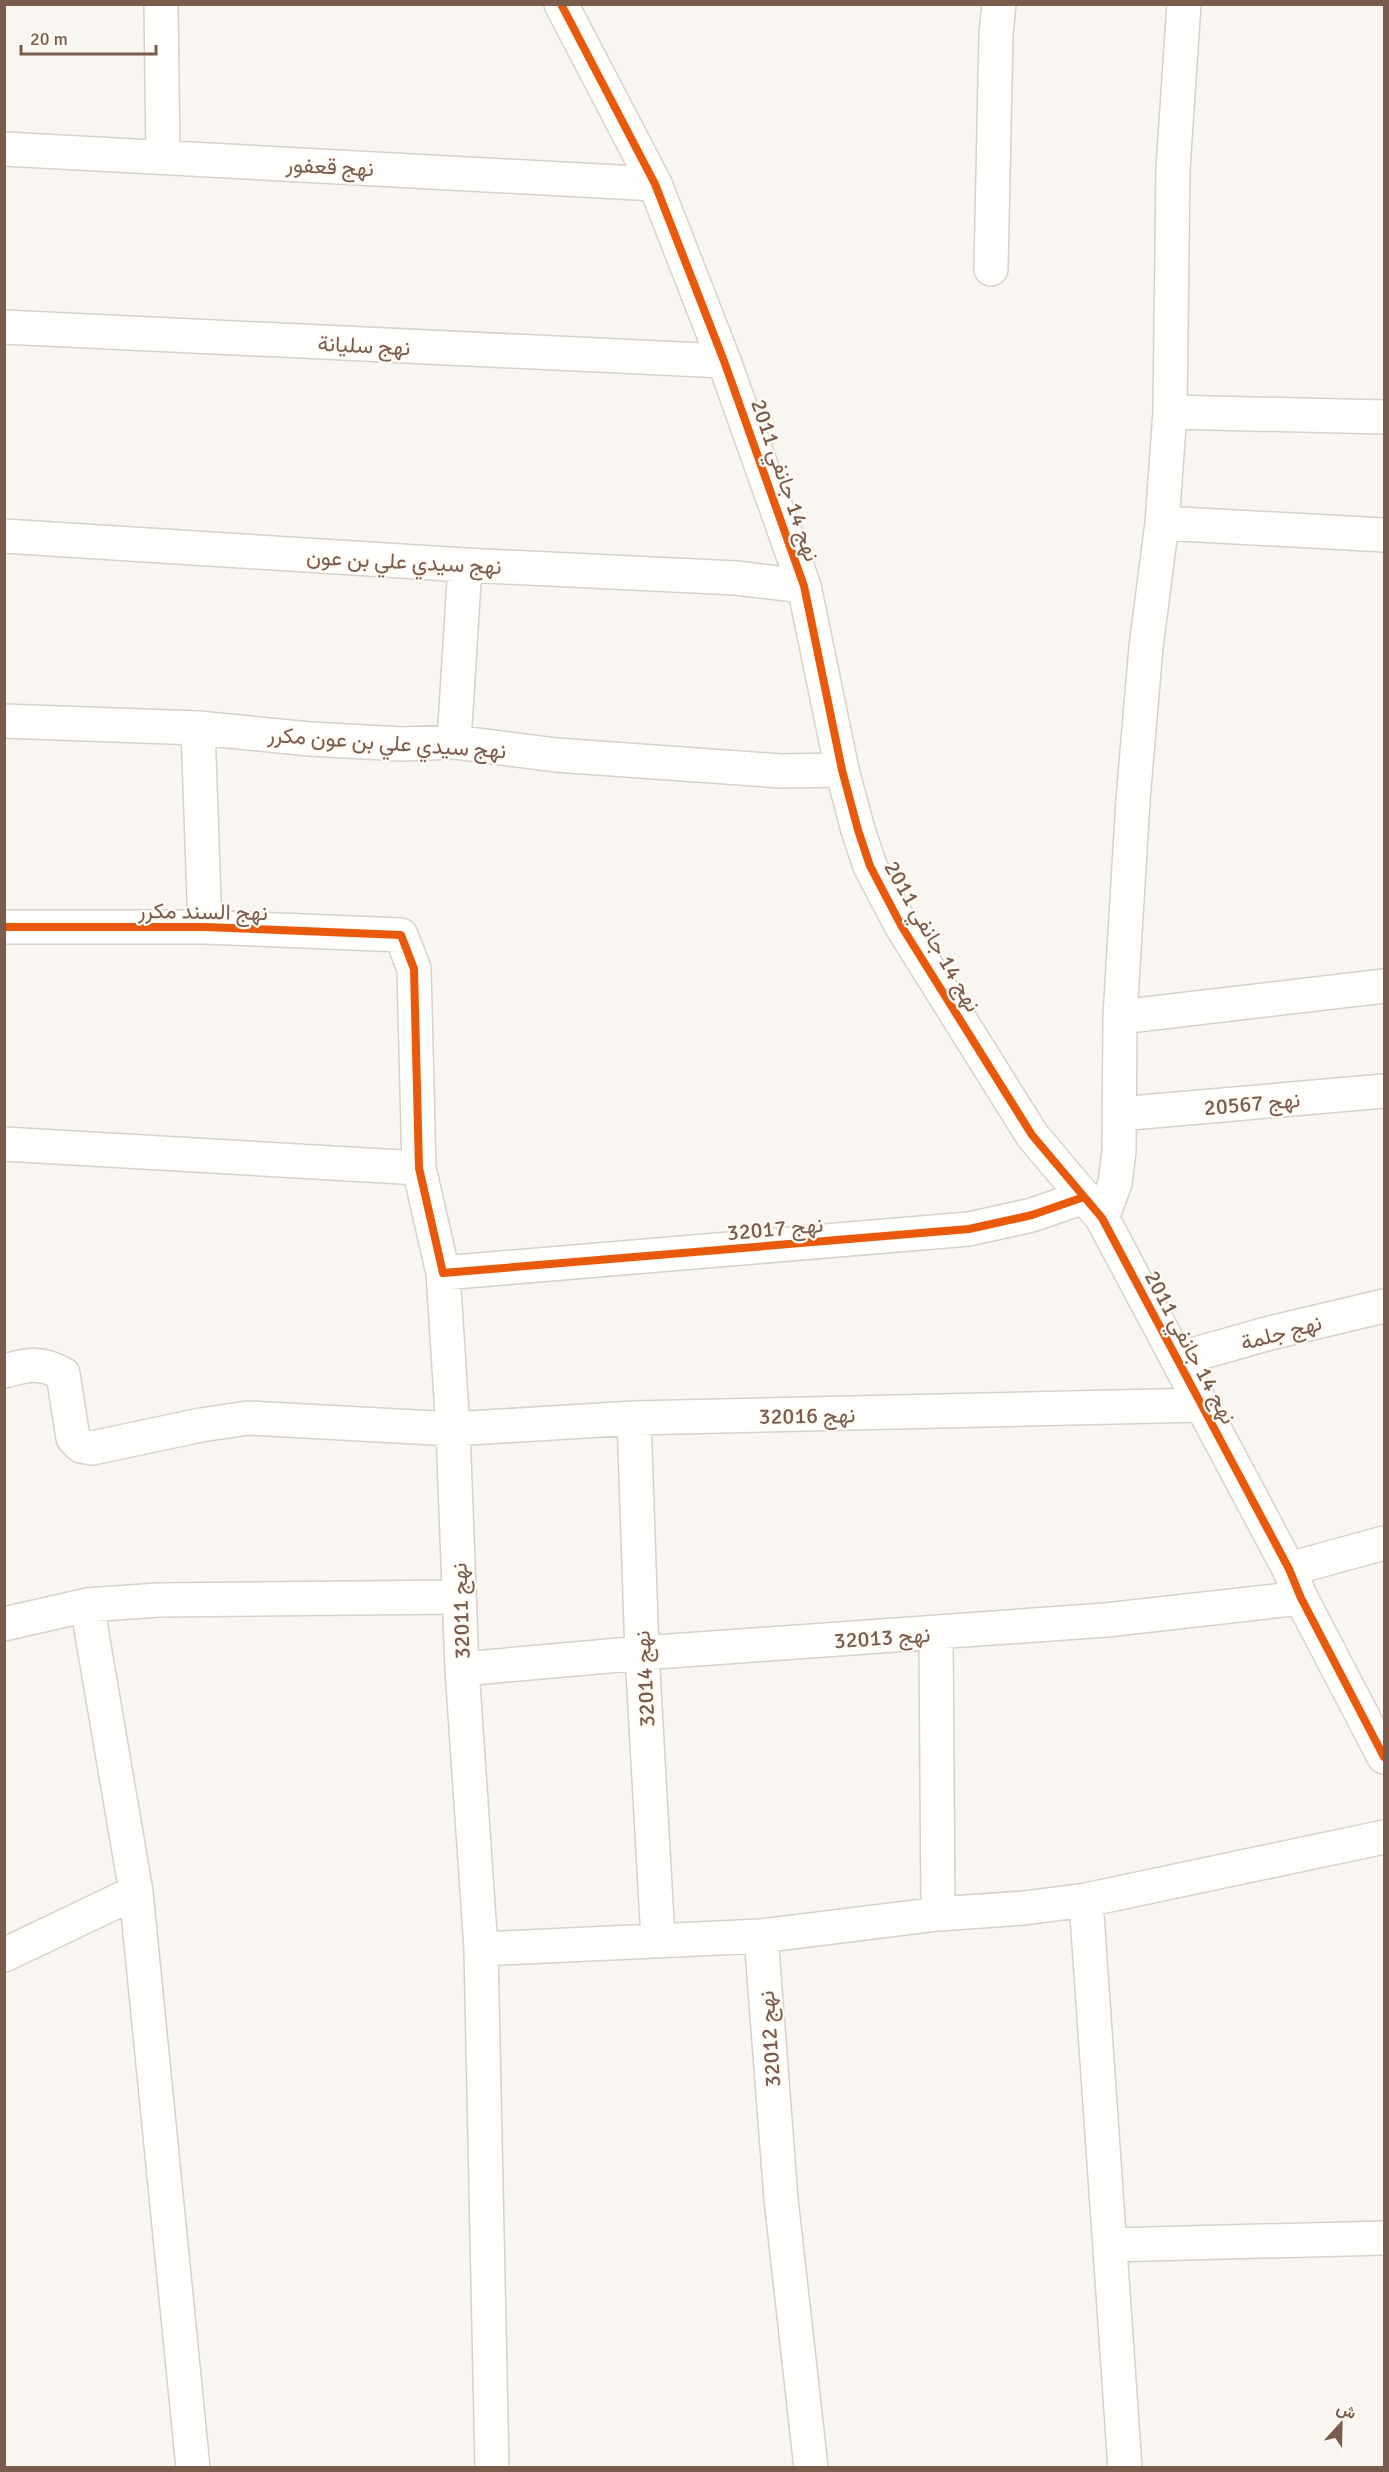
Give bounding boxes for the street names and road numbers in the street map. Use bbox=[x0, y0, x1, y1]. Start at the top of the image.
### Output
street label: نهج قعفور bbox=[284, 151, 375, 183]
street label: نهج سليانة bbox=[317, 330, 411, 362]
street label: نهج 14 جانفي 2011 bbox=[740, 395, 826, 567]
street label: نهج سيدي علي بن عون bbox=[305, 543, 502, 585]
street label: نهج سيدي علي بن عون مكرر bbox=[265, 721, 507, 769]
street label: نهج 14 جانفي 2011 bbox=[874, 856, 987, 1019]
street label: نهج السند مكرر bbox=[137, 897, 268, 927]
street label: نهج 20567 bbox=[1203, 1086, 1301, 1122]
street label: نهج 32017 bbox=[726, 1211, 824, 1247]
street label: نهج 14 جانفي 2011 bbox=[1134, 1266, 1242, 1431]
street label: نهج جلمة bbox=[1238, 1309, 1325, 1357]
street label: نهج 32016 bbox=[758, 1401, 856, 1431]
street label: نهج 32011 bbox=[445, 1562, 477, 1660]
street label: نهج 32013 bbox=[833, 1621, 931, 1655]
street label: نهج 32014 bbox=[628, 1630, 662, 1728]
street label: نهج 32012 bbox=[753, 1990, 787, 2088]

